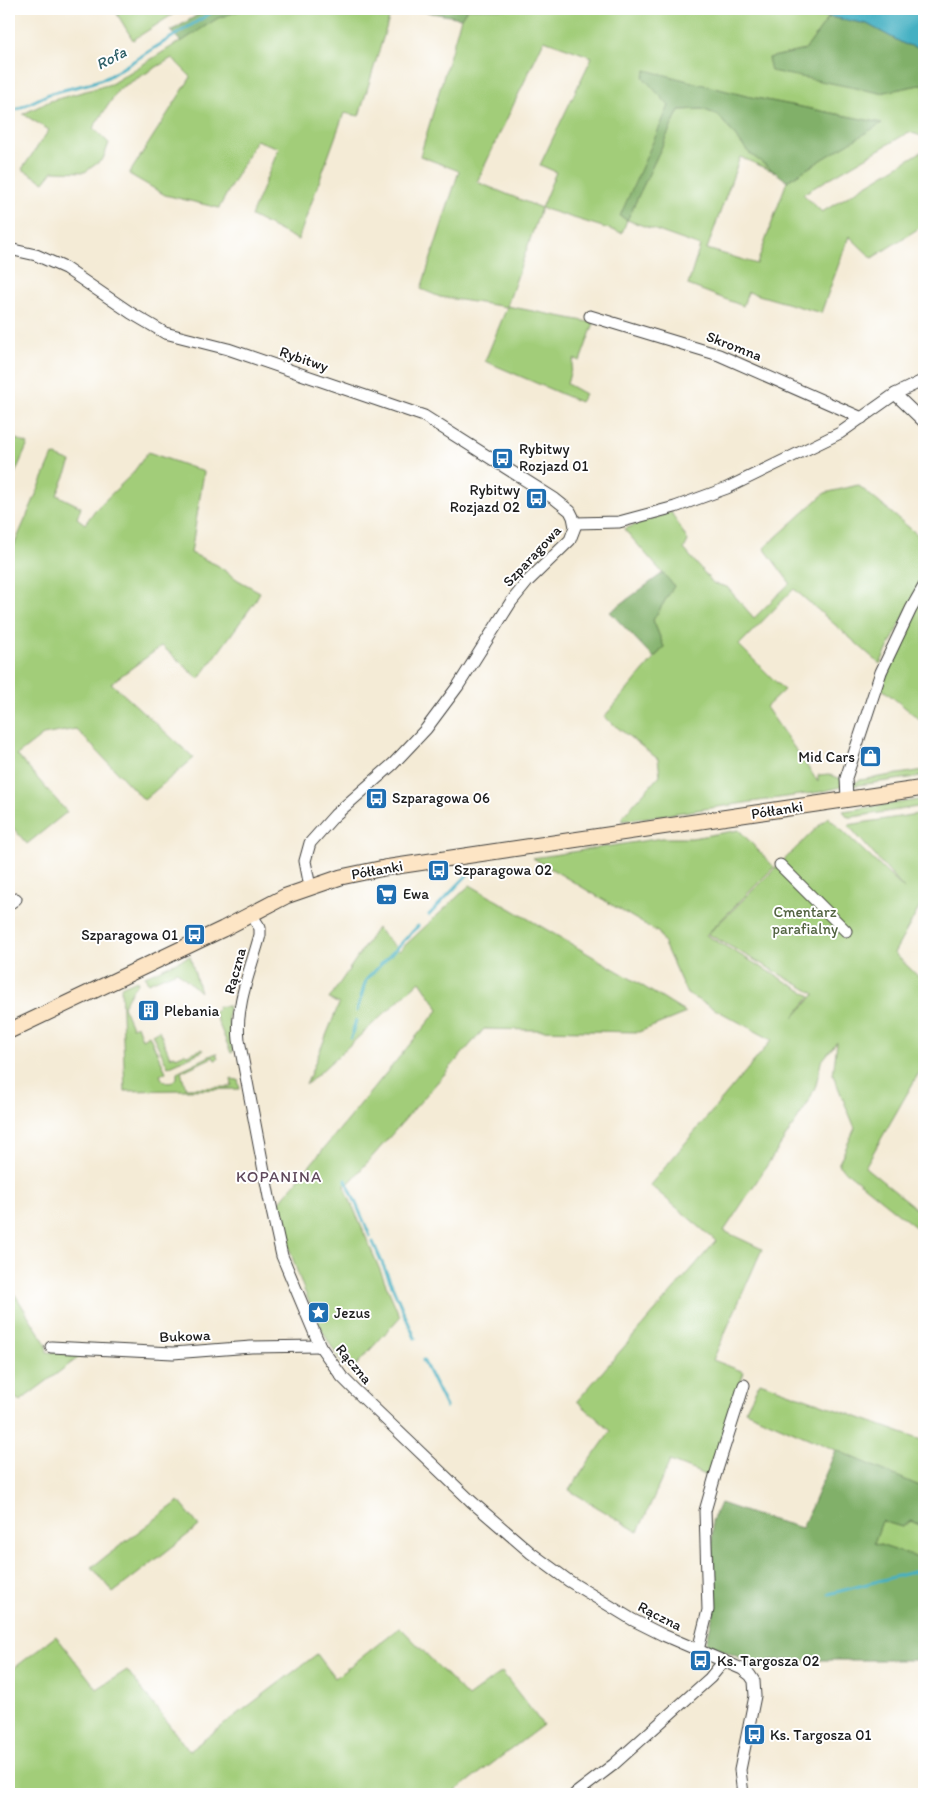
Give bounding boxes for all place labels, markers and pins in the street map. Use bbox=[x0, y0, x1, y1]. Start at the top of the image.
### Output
place label: Rybitwy Rozjazd 01 bbox=[519, 440, 588, 475]
bus stop icon: Rybitwy Rozjazd 01 bbox=[491, 446, 515, 470]
place label: Rybitwy Rozjazd 02 bbox=[450, 481, 520, 516]
bus stop icon: Rybitwy Rozjazd 02 bbox=[524, 487, 548, 511]
shop icon: Mid Cars bbox=[859, 745, 883, 769]
place label: Mid Cars bbox=[798, 748, 855, 766]
bus stop icon: Szparagowa 06 bbox=[364, 786, 388, 810]
place label: Szparagowa 06 bbox=[392, 789, 490, 807]
bus stop icon: Szparagowa 02 bbox=[426, 858, 450, 882]
place label: Szparagowa 02 bbox=[454, 861, 552, 879]
supermarket icon: Ewa bbox=[375, 882, 399, 906]
place label: Ewa bbox=[403, 885, 429, 903]
bus stop icon: Szparagowa 01 bbox=[182, 923, 206, 947]
place label: Szparagowa 01 bbox=[81, 926, 178, 944]
building icon: Plebania bbox=[136, 999, 160, 1023]
place label: Plebania bbox=[164, 1002, 219, 1020]
place icon: Jezus bbox=[306, 1301, 330, 1325]
place label: Jezus bbox=[334, 1304, 371, 1322]
bus stop icon: Ks. Targosza 02 bbox=[689, 1649, 713, 1673]
place label: Ks. Targosza 02 bbox=[717, 1652, 819, 1670]
bus stop icon: Ks. Targosza 01 bbox=[742, 1723, 766, 1747]
place label: Ks. Targosza 01 bbox=[770, 1726, 871, 1744]

